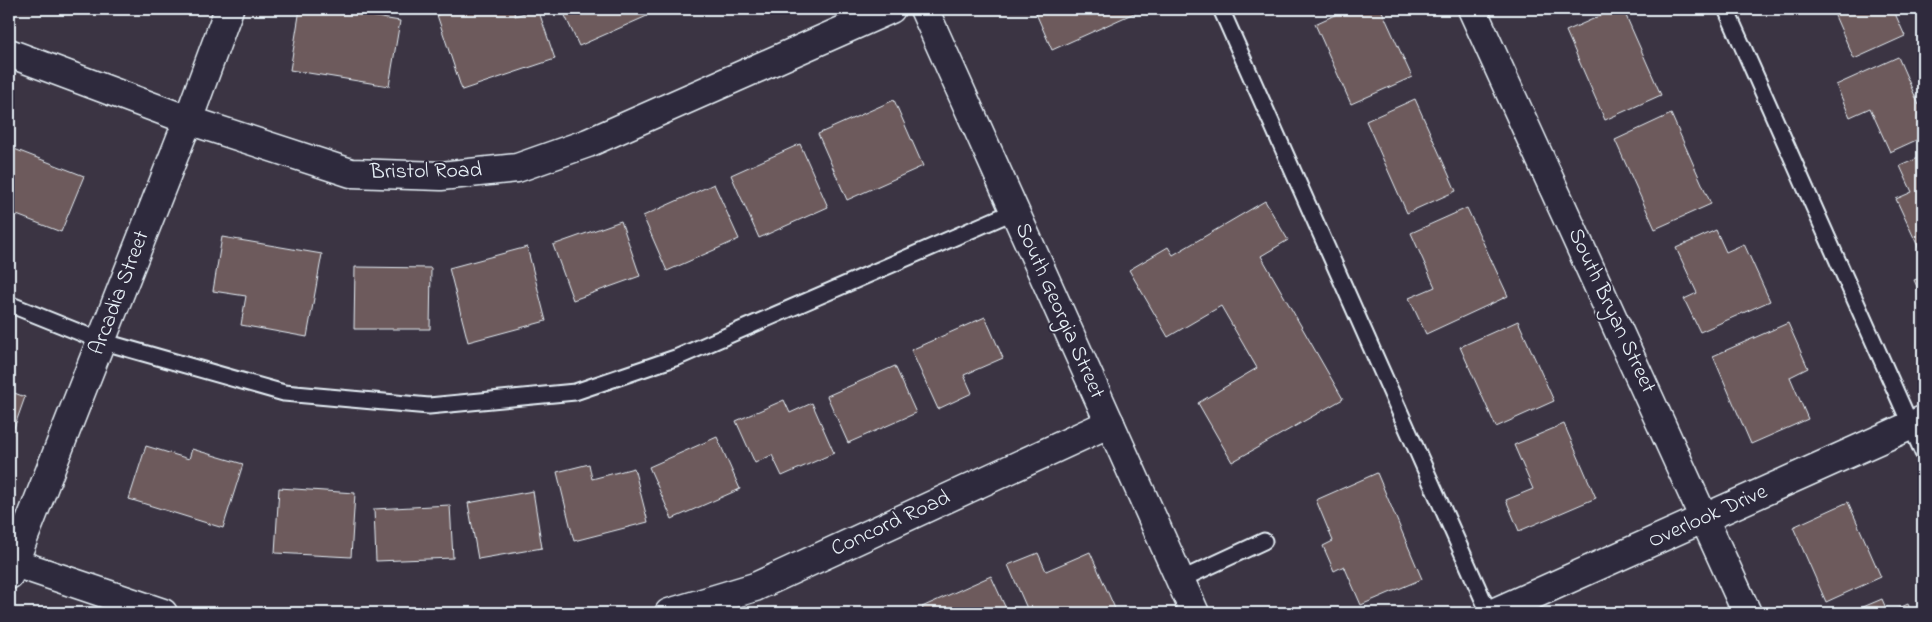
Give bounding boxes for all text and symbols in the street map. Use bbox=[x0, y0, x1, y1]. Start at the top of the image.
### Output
street label: Bristol Road bbox=[369, 155, 482, 189]
street label: South Georgia Street bbox=[1005, 218, 1113, 405]
street label: South Bryan Street bbox=[1558, 223, 1664, 400]
street label: Arcadia Street bbox=[82, 225, 159, 360]
street label: Overlook Drive bbox=[1643, 476, 1773, 558]
street label: Concord Road bbox=[826, 482, 956, 566]

